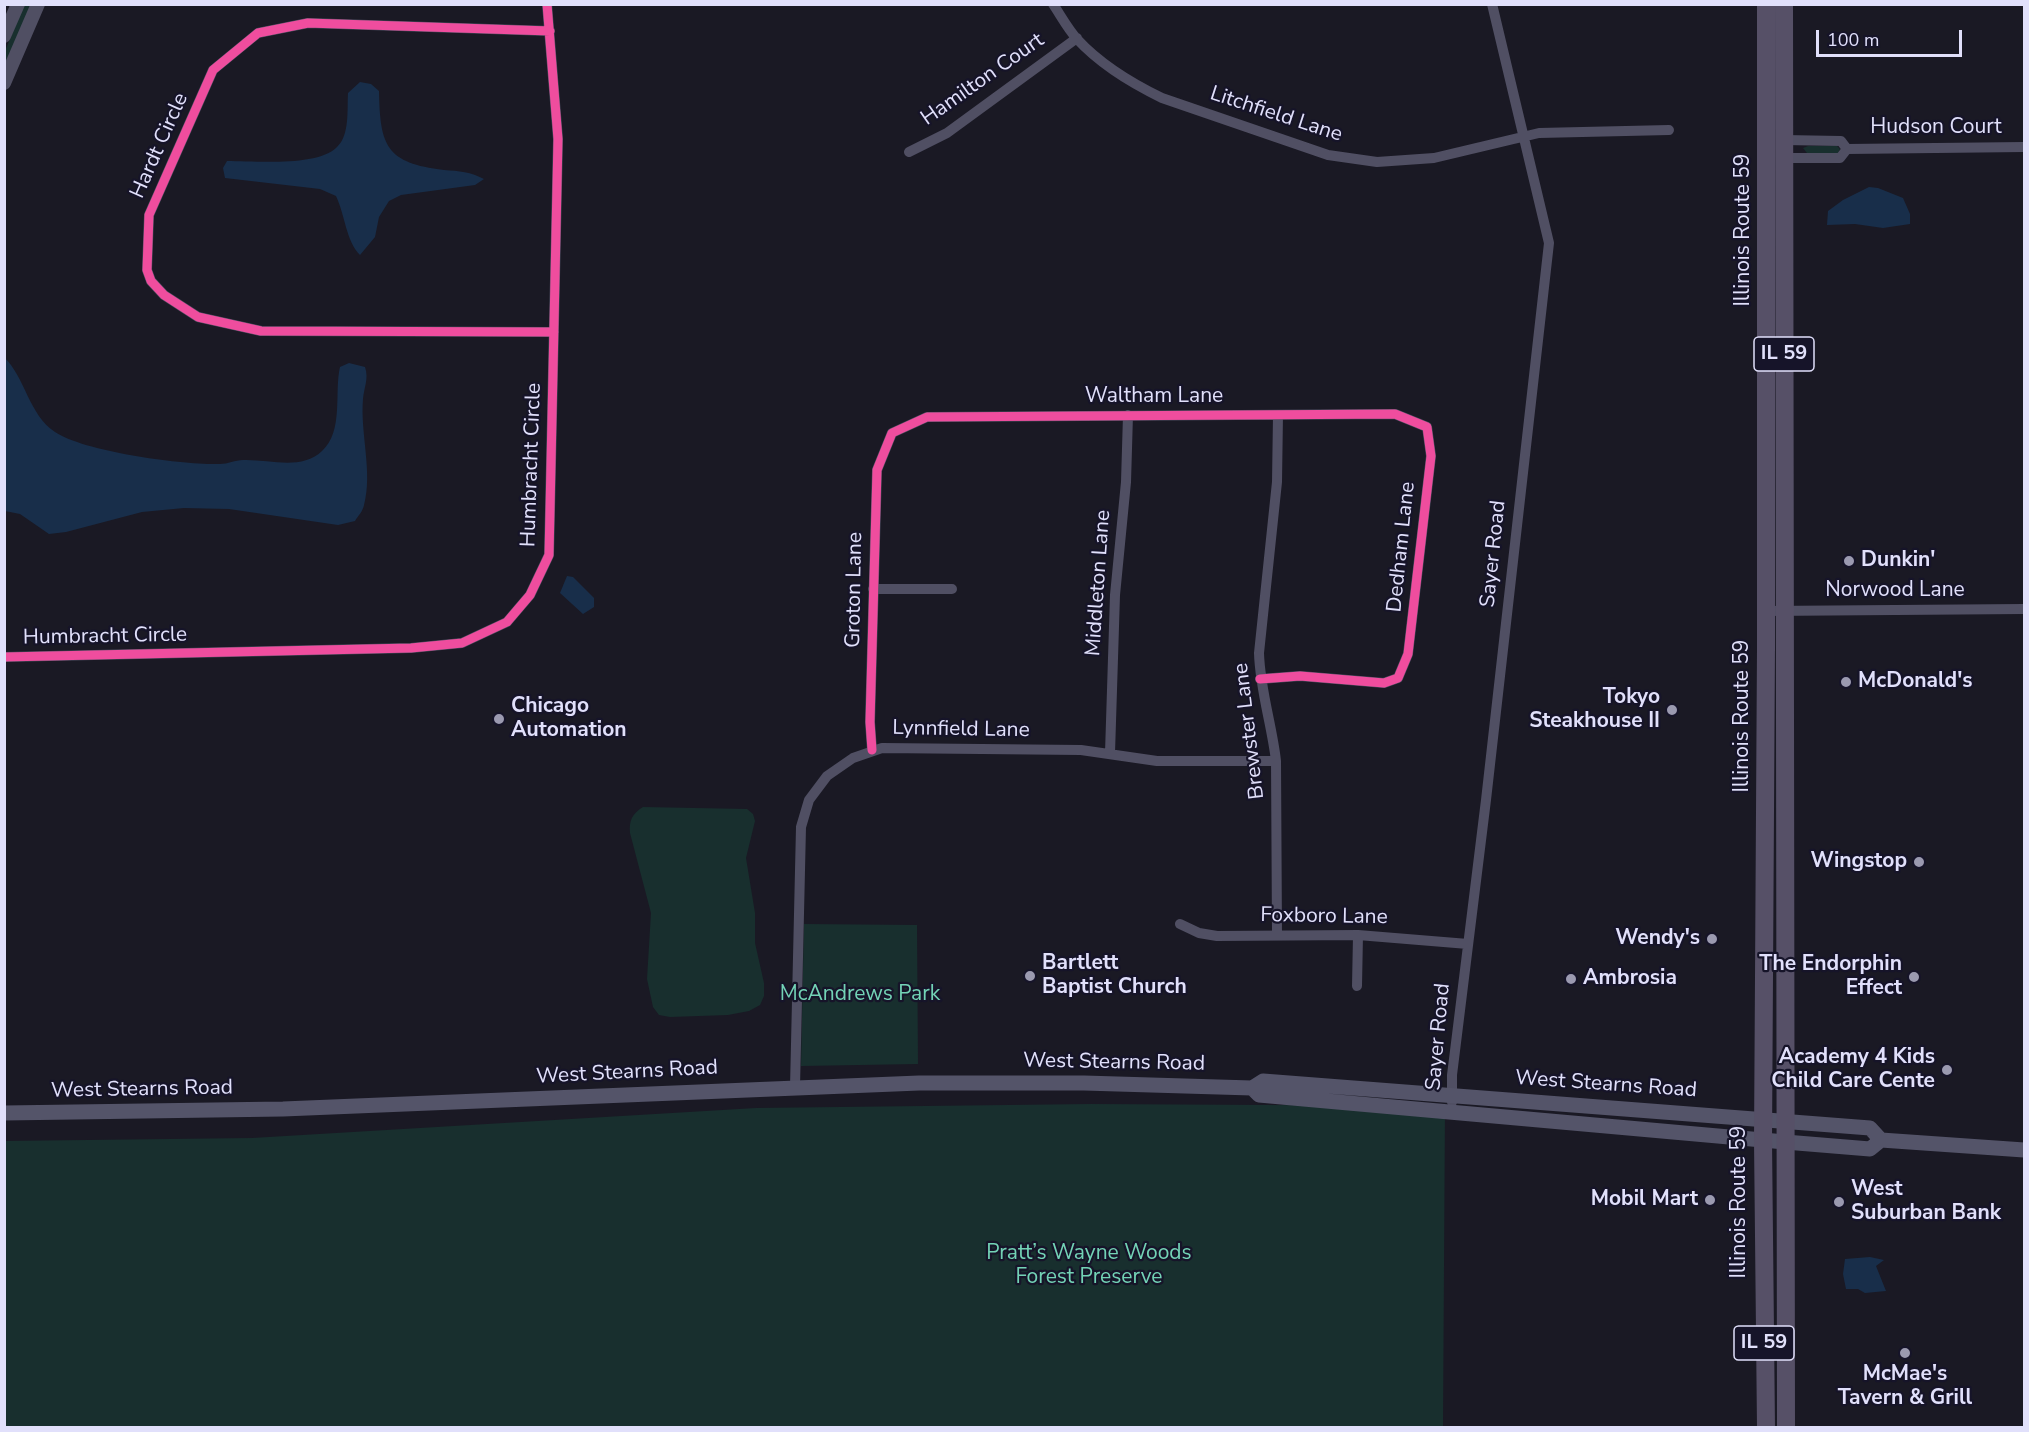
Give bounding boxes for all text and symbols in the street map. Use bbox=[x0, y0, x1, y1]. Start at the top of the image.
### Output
scale bar bbox=[1819, 18, 1964, 56]
street label: Hamilton Court bbox=[917, 28, 1049, 132]
text: 100 m bbox=[1827, 28, 1879, 52]
street label: Litchfield Lane bbox=[1207, 82, 1345, 148]
street label: Hardt Circle bbox=[126, 89, 194, 203]
street label: Hudson Court bbox=[1870, 115, 2002, 141]
street label: Illinois Route 59 bbox=[1731, 154, 1757, 306]
road number: IL 59 bbox=[1754, 337, 1814, 371]
street label: Humbracht Circle bbox=[517, 382, 547, 548]
street label: Waltham Lane bbox=[1085, 384, 1223, 410]
street label: Dedham Lane bbox=[1383, 481, 1421, 613]
street label: Sayer Road bbox=[1476, 499, 1512, 609]
street label: Middleton Lane bbox=[1081, 509, 1117, 657]
street label: Groton Lane bbox=[841, 532, 869, 648]
place label: Dunkin' bbox=[1861, 548, 1935, 574]
marker: Dunkin' bbox=[1842, 554, 1856, 568]
street label: Norwood Lane bbox=[1825, 578, 1965, 604]
street label: Humbracht Circle bbox=[23, 623, 187, 651]
street label: Illinois Route 59 bbox=[1730, 640, 1756, 792]
street label: Brewster Lane bbox=[1229, 661, 1271, 801]
place label: McDonald's bbox=[1858, 669, 1973, 695]
marker: McDonald's bbox=[1839, 675, 1853, 689]
place label: Tokyo Steakhouse II bbox=[1529, 685, 1660, 735]
place label: Chicago Automation bbox=[511, 694, 627, 744]
marker: Tokyo Steakhouse II bbox=[1665, 703, 1679, 717]
marker: Chicago Automation bbox=[492, 712, 506, 726]
street label: Lynnfield Lane bbox=[892, 716, 1030, 744]
place label: Wingstop bbox=[1811, 849, 1907, 875]
marker: Wingstop bbox=[1912, 855, 1926, 869]
street label: Foxboro Lane bbox=[1260, 903, 1388, 931]
place label: Wendy's bbox=[1615, 926, 1700, 952]
marker: Wendy's bbox=[1705, 932, 1719, 946]
place label: Bartlett Baptist Church bbox=[1042, 951, 1187, 1001]
place label: The Endorphin Effect bbox=[1759, 952, 1902, 1002]
place label: Ambrosia bbox=[1583, 966, 1677, 992]
marker: Bartlett Baptist Church bbox=[1023, 969, 1037, 983]
marker: The Endorphin Effect bbox=[1907, 970, 1921, 984]
marker: Ambrosia bbox=[1564, 972, 1578, 986]
park label: McAndrews Park bbox=[780, 982, 940, 1008]
street label: Sayer Road bbox=[1422, 982, 1456, 1092]
place label: Academy 4 Kids Child Care Cente bbox=[1771, 1045, 1935, 1095]
street label: West Stearns Road bbox=[1023, 1049, 1205, 1077]
street label: West Stearns Road bbox=[535, 1056, 719, 1090]
marker: Academy 4 Kids Child Care Cente bbox=[1940, 1063, 1954, 1077]
street label: West Stearns Road bbox=[1514, 1066, 1698, 1104]
street label: West Stearns Road bbox=[51, 1076, 233, 1104]
street label: Illinois Route 59 bbox=[1727, 1126, 1753, 1278]
place label: West Suburban Bank bbox=[1851, 1177, 2001, 1227]
place label: Mobil Mart bbox=[1591, 1187, 1698, 1213]
marker: Mobil Mart bbox=[1703, 1193, 1717, 1207]
marker: West Suburban Bank bbox=[1832, 1195, 1846, 1209]
park label: Pratt’s Wayne Woods Forest Preserve bbox=[986, 1241, 1192, 1291]
road number: IL 59 bbox=[1734, 1326, 1794, 1360]
marker: McMae's Tavern & Grill bbox=[1898, 1346, 1912, 1360]
place label: McMae's Tavern & Grill bbox=[1838, 1362, 1972, 1412]

